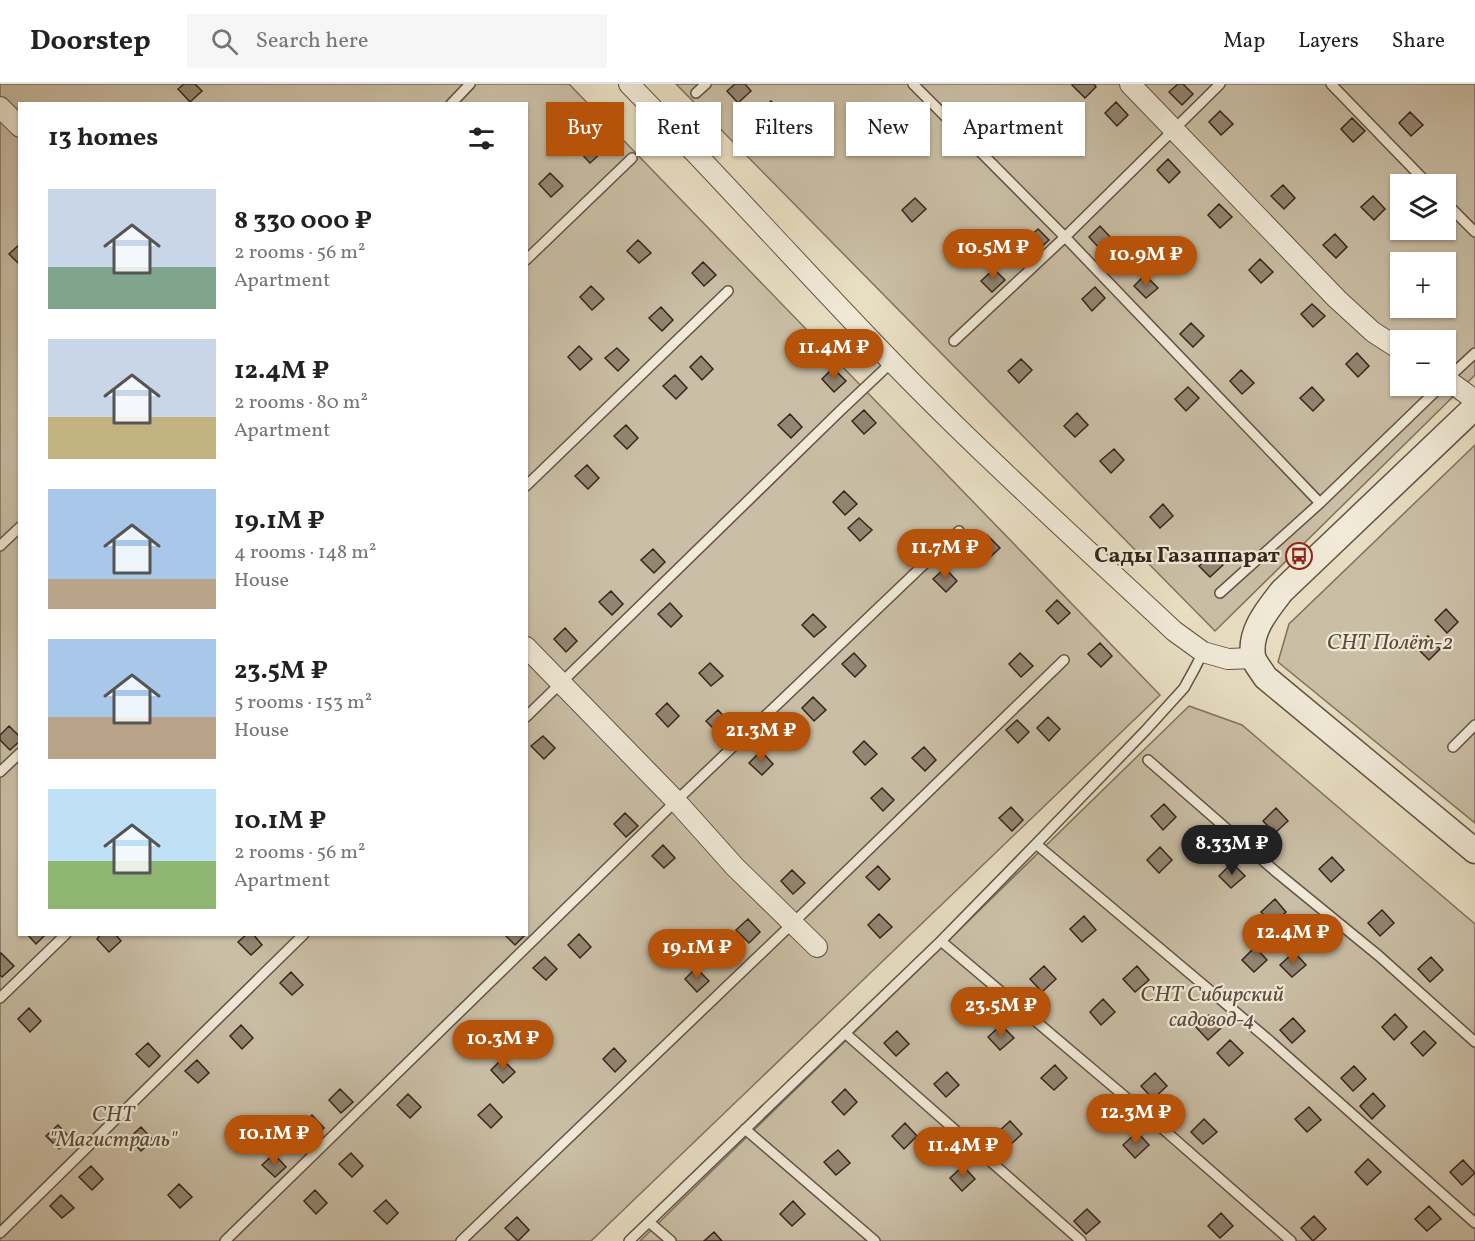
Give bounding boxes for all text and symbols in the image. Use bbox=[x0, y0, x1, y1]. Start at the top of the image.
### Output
search box bbox=[187, 14, 607, 68]
text: Doorstep bbox=[30, 22, 151, 61]
icon: search bbox=[208, 25, 241, 58]
text: Search here bbox=[256, 26, 369, 57]
text: Map bbox=[1223, 27, 1265, 56]
text: Layers bbox=[1298, 27, 1359, 56]
text: Share bbox=[1392, 27, 1445, 56]
chip: Buy bbox=[546, 102, 624, 156]
chip: Rent bbox=[636, 102, 721, 156]
chip: Filters bbox=[733, 102, 834, 156]
chip: New bbox=[846, 102, 930, 156]
chip: Apartment bbox=[942, 102, 1085, 156]
text: 13 homes bbox=[48, 120, 158, 156]
icon: filters bbox=[465, 122, 498, 155]
map controls bbox=[1390, 174, 1456, 396]
button: layers bbox=[1390, 174, 1456, 240]
text: 8 330 000 ₽ bbox=[234, 203, 372, 239]
icon: home bbox=[96, 213, 168, 285]
pin: 10.5M ₽ bbox=[938, 229, 1048, 280]
text: 10.5M ₽ bbox=[957, 234, 1029, 262]
pin: 10.9M ₽ bbox=[1091, 236, 1201, 287]
text: 2 rooms · 56 m² bbox=[234, 239, 365, 267]
text: 10.9M ₽ bbox=[1109, 241, 1183, 269]
button: + bbox=[1390, 252, 1456, 318]
text: Apartment bbox=[234, 267, 330, 295]
pin: 11.4M ₽ bbox=[779, 329, 889, 380]
button: − bbox=[1390, 330, 1456, 396]
text: 11.4M ₽ bbox=[799, 334, 869, 362]
text: 12.4M ₽ bbox=[234, 353, 329, 389]
icon: home bbox=[96, 363, 168, 435]
text: 2 rooms · 80 m² bbox=[234, 389, 368, 417]
text: Apartment bbox=[234, 417, 330, 445]
text: 19.1M ₽ bbox=[234, 503, 325, 539]
icon: home bbox=[96, 513, 168, 585]
pin: 11.7M ₽ bbox=[890, 529, 1000, 580]
text: 11.7M ₽ bbox=[911, 534, 979, 562]
text: 4 rooms · 148 m² bbox=[234, 539, 376, 567]
place label: Сады Газаппарат bbox=[1094, 541, 1280, 572]
bus stop icon: Сады Газаппарат bbox=[1284, 541, 1314, 571]
text: House bbox=[234, 567, 289, 595]
park label: СНТ Полёт-2 bbox=[1327, 628, 1453, 659]
text: 23.5M ₽ bbox=[234, 653, 328, 689]
icon: home bbox=[96, 663, 168, 735]
text: 5 rooms · 153 m² bbox=[234, 689, 372, 717]
pin: 21.3M ₽ bbox=[706, 712, 816, 763]
text: House bbox=[234, 717, 289, 745]
text: 21.3M ₽ bbox=[726, 717, 796, 745]
text: 10.1M ₽ bbox=[234, 803, 326, 839]
icon: home bbox=[96, 813, 168, 885]
pin: 8.33M ₽ bbox=[1177, 825, 1287, 876]
text: 8.33M ₽ bbox=[1195, 830, 1269, 858]
text: 2 rooms · 56 m² bbox=[234, 839, 365, 867]
text: Apartment bbox=[234, 867, 330, 895]
pin: 12.4M ₽ bbox=[1238, 914, 1348, 965]
text: 12.4M ₽ bbox=[1256, 919, 1330, 947]
pin: 19.1M ₽ bbox=[642, 929, 752, 980]
text: 19.1M ₽ bbox=[662, 934, 732, 962]
park label: СНТ Сибирский садовод-4 bbox=[1140, 980, 1284, 1036]
pin: 23.5M ₽ bbox=[946, 987, 1056, 1038]
text: 23.5M ₽ bbox=[965, 992, 1037, 1020]
pin: 10.3M ₽ bbox=[448, 1020, 558, 1071]
text: 10.3M ₽ bbox=[467, 1025, 539, 1053]
pin: 12.3M ₽ bbox=[1081, 1094, 1191, 1145]
text: 12.3M ₽ bbox=[1101, 1099, 1171, 1127]
park label: СНТ "Магистраль" bbox=[49, 1100, 178, 1156]
pin: 10.1M ₽ bbox=[219, 1115, 329, 1166]
text: 10.1M ₽ bbox=[238, 1120, 310, 1148]
pin: 11.4M ₽ bbox=[908, 1127, 1018, 1178]
text: 11.4M ₽ bbox=[928, 1132, 998, 1160]

